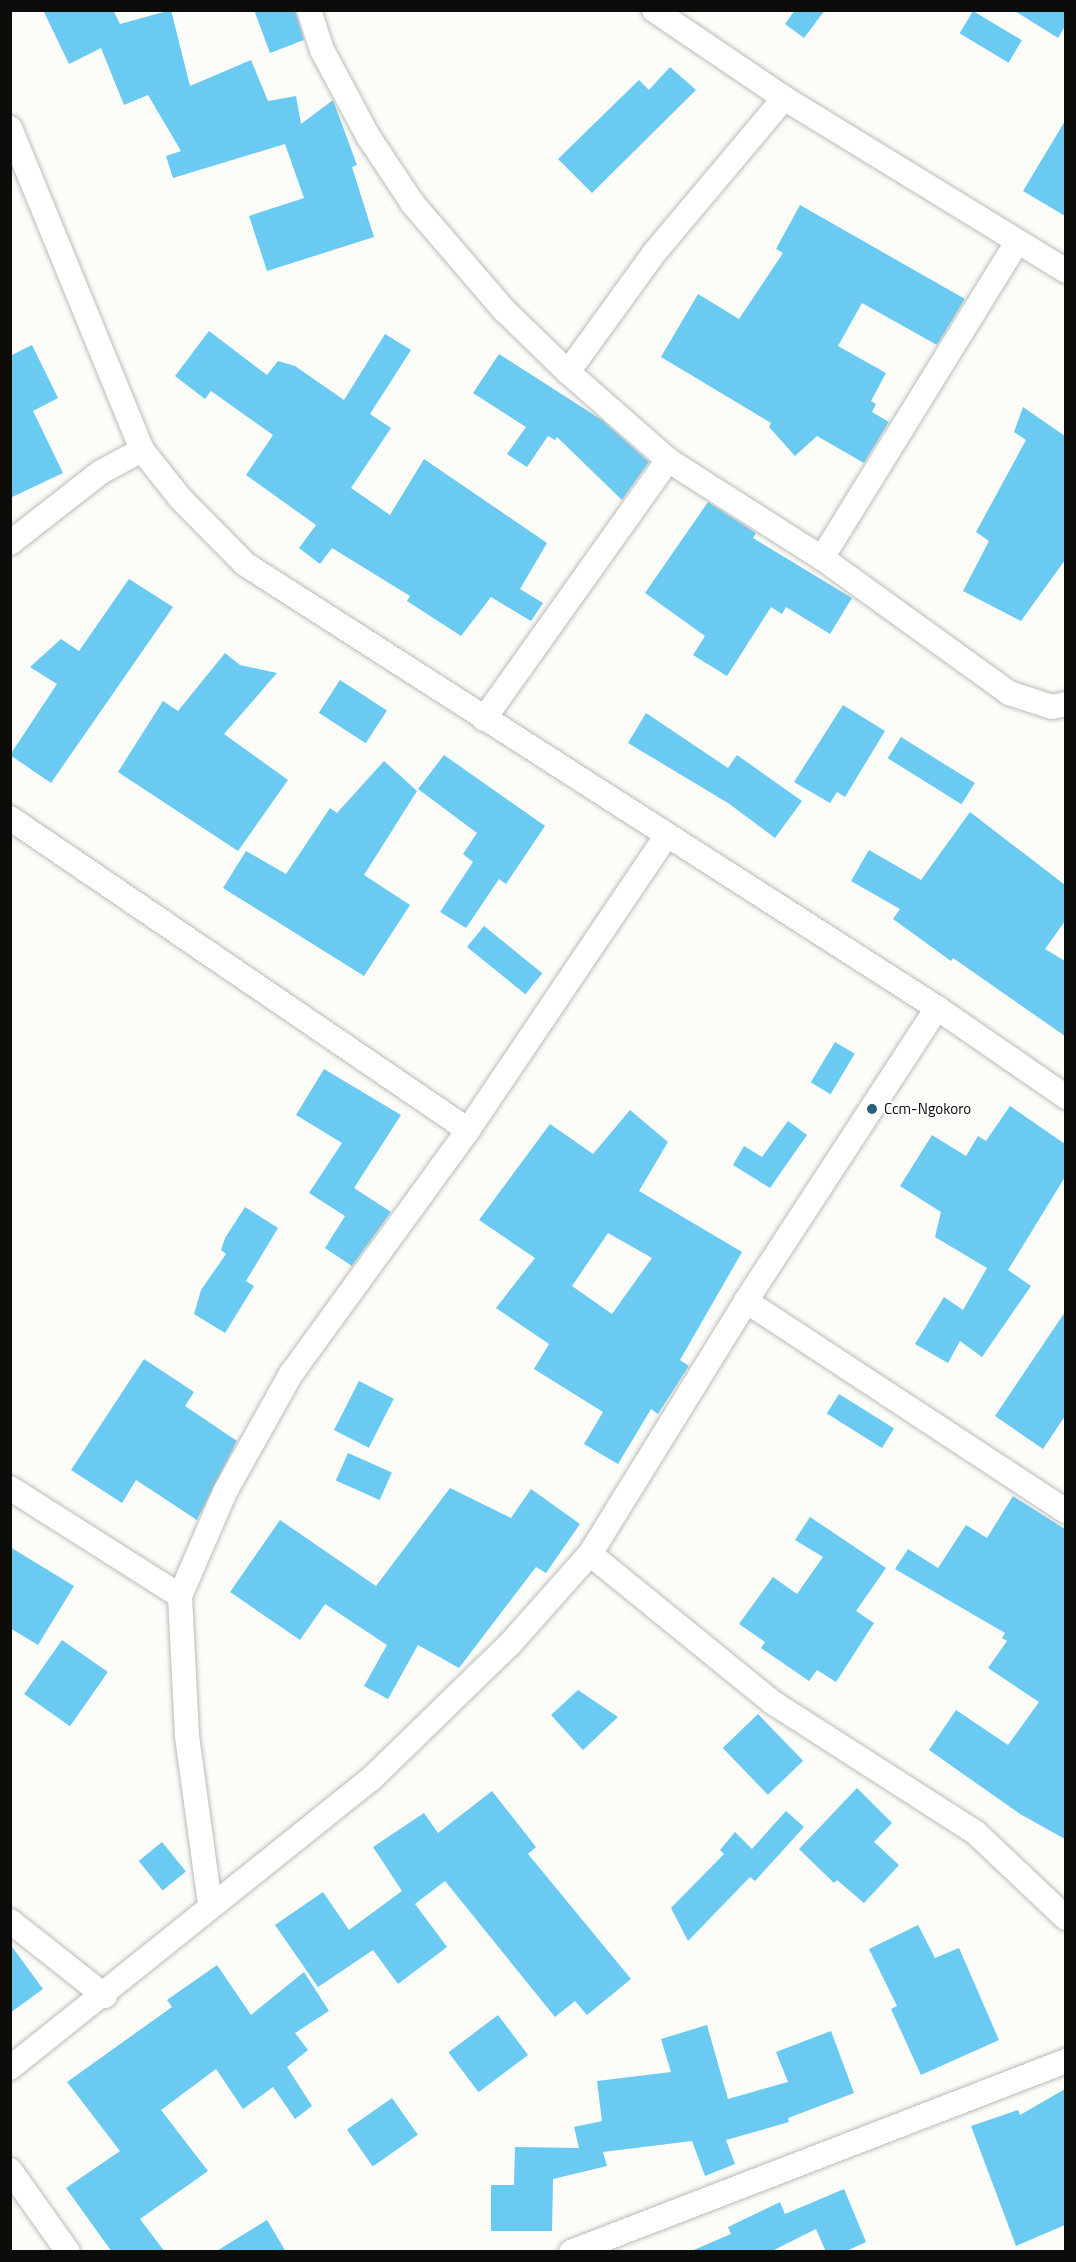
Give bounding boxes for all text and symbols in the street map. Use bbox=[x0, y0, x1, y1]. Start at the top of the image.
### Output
place label: Ccm-Ngokoro bbox=[884, 1100, 971, 1118]
marker: Ccm-Ngokoro bbox=[865, 1102, 879, 1116]

